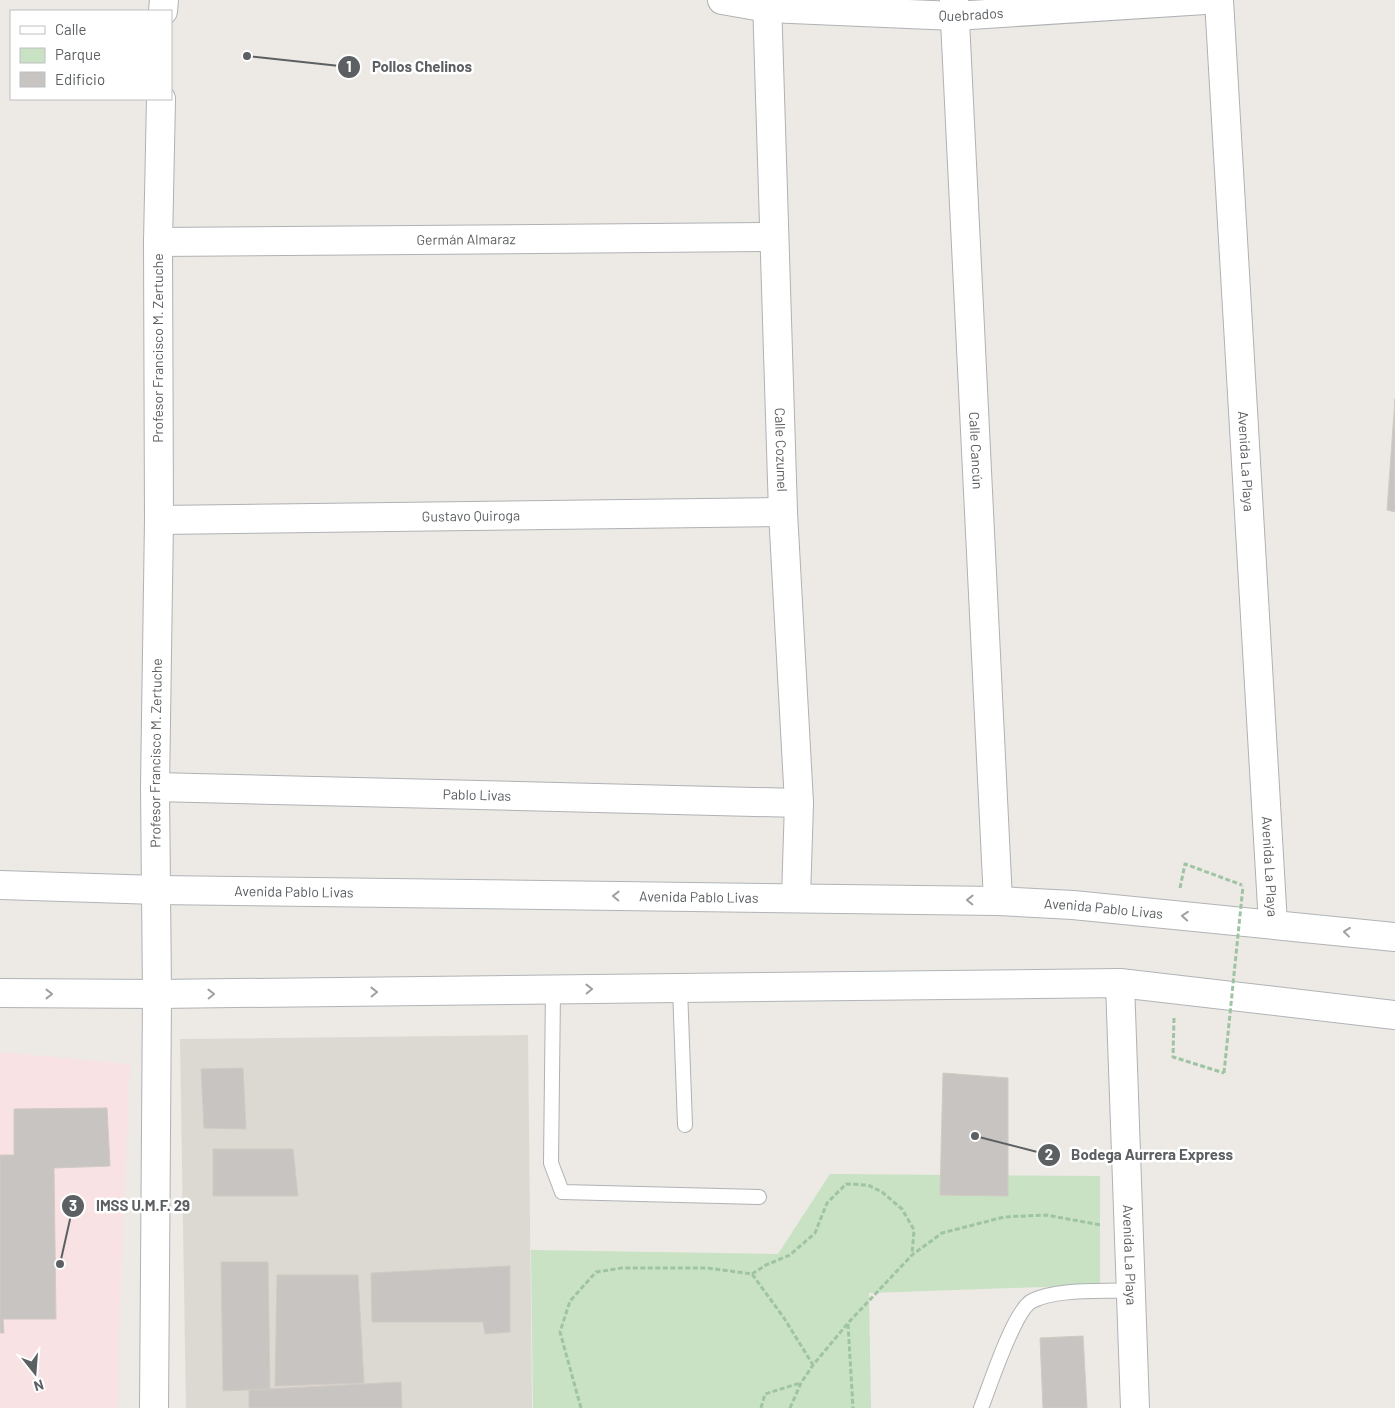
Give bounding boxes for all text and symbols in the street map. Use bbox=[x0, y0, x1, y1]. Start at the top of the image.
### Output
street label: Quebrados bbox=[938, 4, 1004, 24]
legend bbox=[10, 10, 172, 100]
text: Calle bbox=[55, 20, 87, 38]
text: Parque bbox=[55, 45, 101, 63]
callout: Pollos Chelinos bbox=[337, 52, 482, 82]
text: 1 bbox=[346, 57, 352, 75]
text: Pollos Chelinos bbox=[372, 57, 473, 75]
text: Edificio bbox=[55, 70, 105, 88]
street label: Germán Almaraz bbox=[416, 230, 516, 248]
street label: Profesor Francisco M. Zertuche bbox=[149, 253, 166, 443]
street label: Calle Cozumel bbox=[772, 407, 791, 492]
street label: Avenida La Playa bbox=[1235, 410, 1258, 512]
street label: Calle Cancún bbox=[966, 411, 987, 490]
street label: Gustavo Quiroga bbox=[422, 506, 520, 525]
street label: Profesor Francisco M. Zertuche bbox=[146, 658, 165, 848]
street label: Pablo Livas bbox=[442, 785, 512, 804]
street label: Avenida La Playa bbox=[1259, 816, 1282, 917]
street label: Avenida Pablo Livas bbox=[234, 882, 354, 901]
street label: Avenida Pablo Livas bbox=[639, 887, 759, 906]
one-way arrow bbox=[611, 891, 619, 901]
street label: Avenida Pablo Livas bbox=[1044, 894, 1164, 922]
one-way arrow bbox=[966, 895, 974, 905]
one-way arrow bbox=[1181, 911, 1189, 922]
one-way arrow bbox=[1342, 927, 1350, 938]
one-way arrow bbox=[585, 984, 593, 994]
one-way arrow bbox=[370, 987, 378, 997]
one-way arrow bbox=[45, 989, 53, 999]
one-way arrow bbox=[208, 989, 215, 999]
callout: Bodega Aurrera Express bbox=[1036, 1140, 1243, 1170]
text: 2 bbox=[1045, 1145, 1053, 1163]
text: Bodega Aurrera Express bbox=[1071, 1145, 1233, 1163]
callout: IMSS U.M.F. 29 bbox=[61, 1191, 200, 1221]
text: 3 bbox=[69, 1196, 77, 1214]
text: IMSS U.M.F. 29 bbox=[96, 1196, 190, 1214]
street label: Avenida La Playa bbox=[1120, 1204, 1140, 1305]
north arrow bbox=[10, 1348, 60, 1398]
text: N bbox=[32, 1376, 46, 1395]

